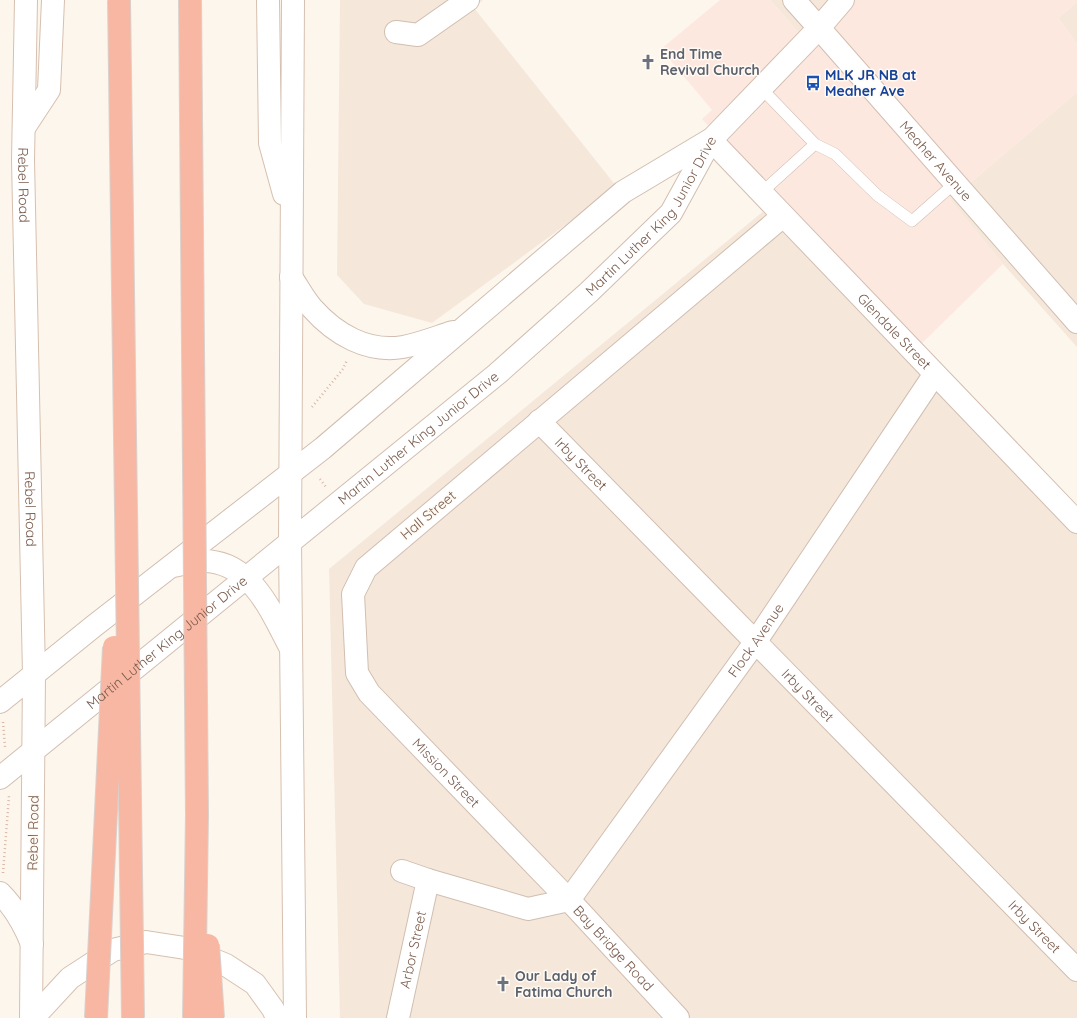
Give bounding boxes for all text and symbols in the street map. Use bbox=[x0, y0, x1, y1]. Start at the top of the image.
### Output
place label: End Time Revival Church bbox=[660, 45, 760, 79]
church icon: End Time Revival Church bbox=[639, 53, 657, 71]
place label: MLK JR NB at Meaher Ave bbox=[825, 66, 917, 100]
bus stop icon: MLK JR NB at Meaher Ave bbox=[804, 74, 822, 92]
street label: Meaher Avenue bbox=[896, 117, 976, 205]
street label: Martin Luther King Junior Drive bbox=[582, 133, 720, 300]
street label: Rebel Road bbox=[14, 147, 33, 223]
street label: Glendale Street bbox=[854, 289, 935, 373]
street label: Martin Luther King Junior Drive bbox=[334, 367, 502, 509]
street label: Irby Street bbox=[551, 433, 611, 494]
street label: Rebel Road bbox=[21, 471, 40, 547]
street label: Hall Street bbox=[397, 486, 460, 543]
street label: Martin Luther King Junior Drive bbox=[83, 572, 251, 713]
street label: Flock Avenue bbox=[724, 600, 788, 681]
street label: Irby Street bbox=[778, 665, 838, 726]
street label: Mission Street bbox=[408, 734, 484, 811]
street label: Rebel Road bbox=[23, 795, 43, 871]
street label: Irby Street bbox=[1005, 896, 1065, 957]
street label: Bay Bridge Road bbox=[569, 901, 657, 995]
street label: Arbor Street bbox=[396, 909, 430, 990]
place label: Our Lady of Fatima Church bbox=[515, 967, 612, 1001]
church icon: Our Lady of Fatima Church bbox=[494, 975, 512, 993]

